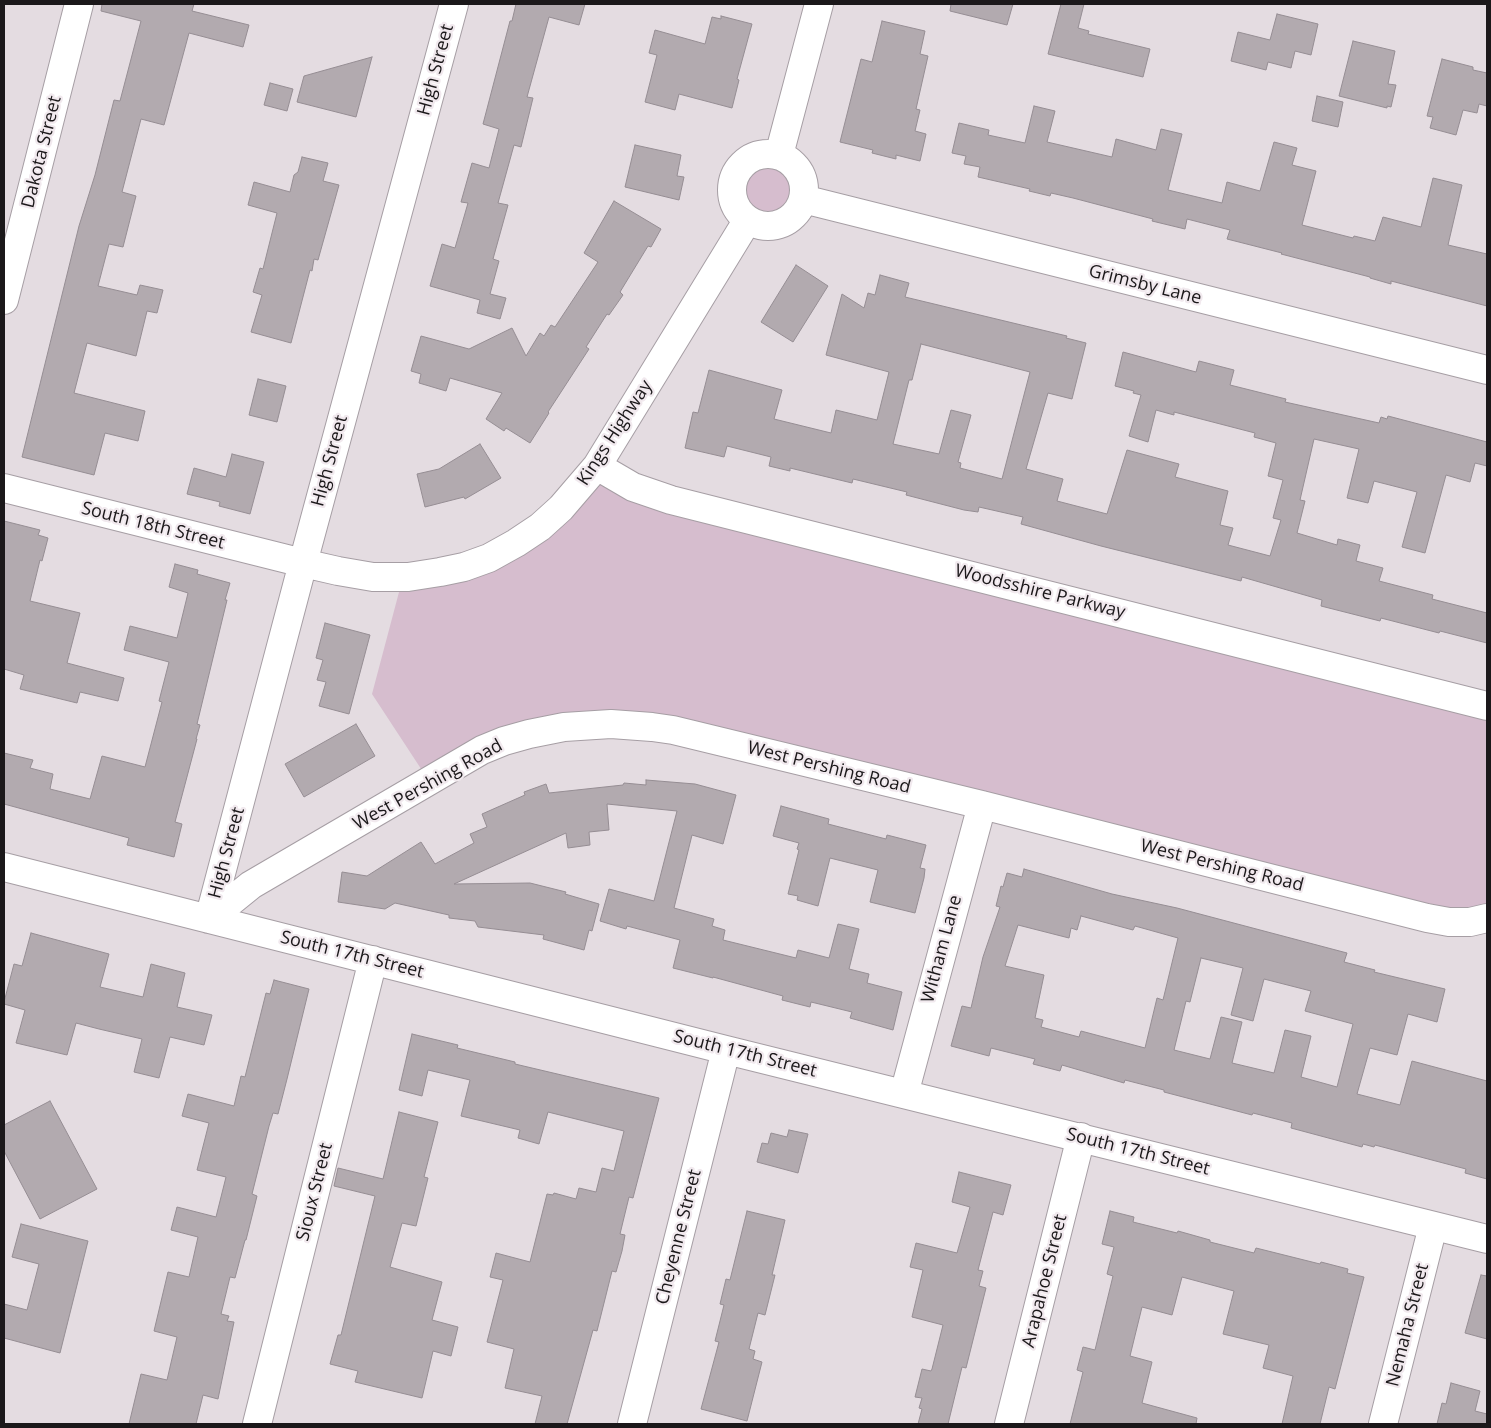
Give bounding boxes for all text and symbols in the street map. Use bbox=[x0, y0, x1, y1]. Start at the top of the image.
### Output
street label: High Street bbox=[413, 22, 459, 118]
street label: Dakota Street bbox=[18, 94, 66, 210]
street label: Grimsby Lane bbox=[1086, 261, 1204, 309]
street label: Kings Highway bbox=[573, 376, 657, 490]
street label: High Street bbox=[307, 413, 353, 509]
street label: South 18th Street bbox=[79, 498, 227, 554]
street label: Woodsshire Parkway bbox=[953, 560, 1127, 624]
street label: West Pershing Road bbox=[350, 735, 506, 835]
street label: West Pershing Road bbox=[745, 737, 913, 799]
street label: High Street bbox=[204, 805, 250, 901]
street label: West Pershing Road bbox=[1138, 835, 1306, 897]
street label: Witham Lane bbox=[917, 893, 967, 1005]
street label: South 17th Street bbox=[278, 927, 426, 983]
street label: South 17th Street bbox=[671, 1026, 819, 1082]
street label: South 17th Street bbox=[1064, 1124, 1212, 1180]
street label: Sioux Street bbox=[292, 1141, 338, 1243]
street label: Cheyenne Street bbox=[652, 1167, 706, 1307]
street label: Arapahoe Street bbox=[1018, 1212, 1072, 1350]
street label: Nemaha Street bbox=[1382, 1261, 1434, 1389]

